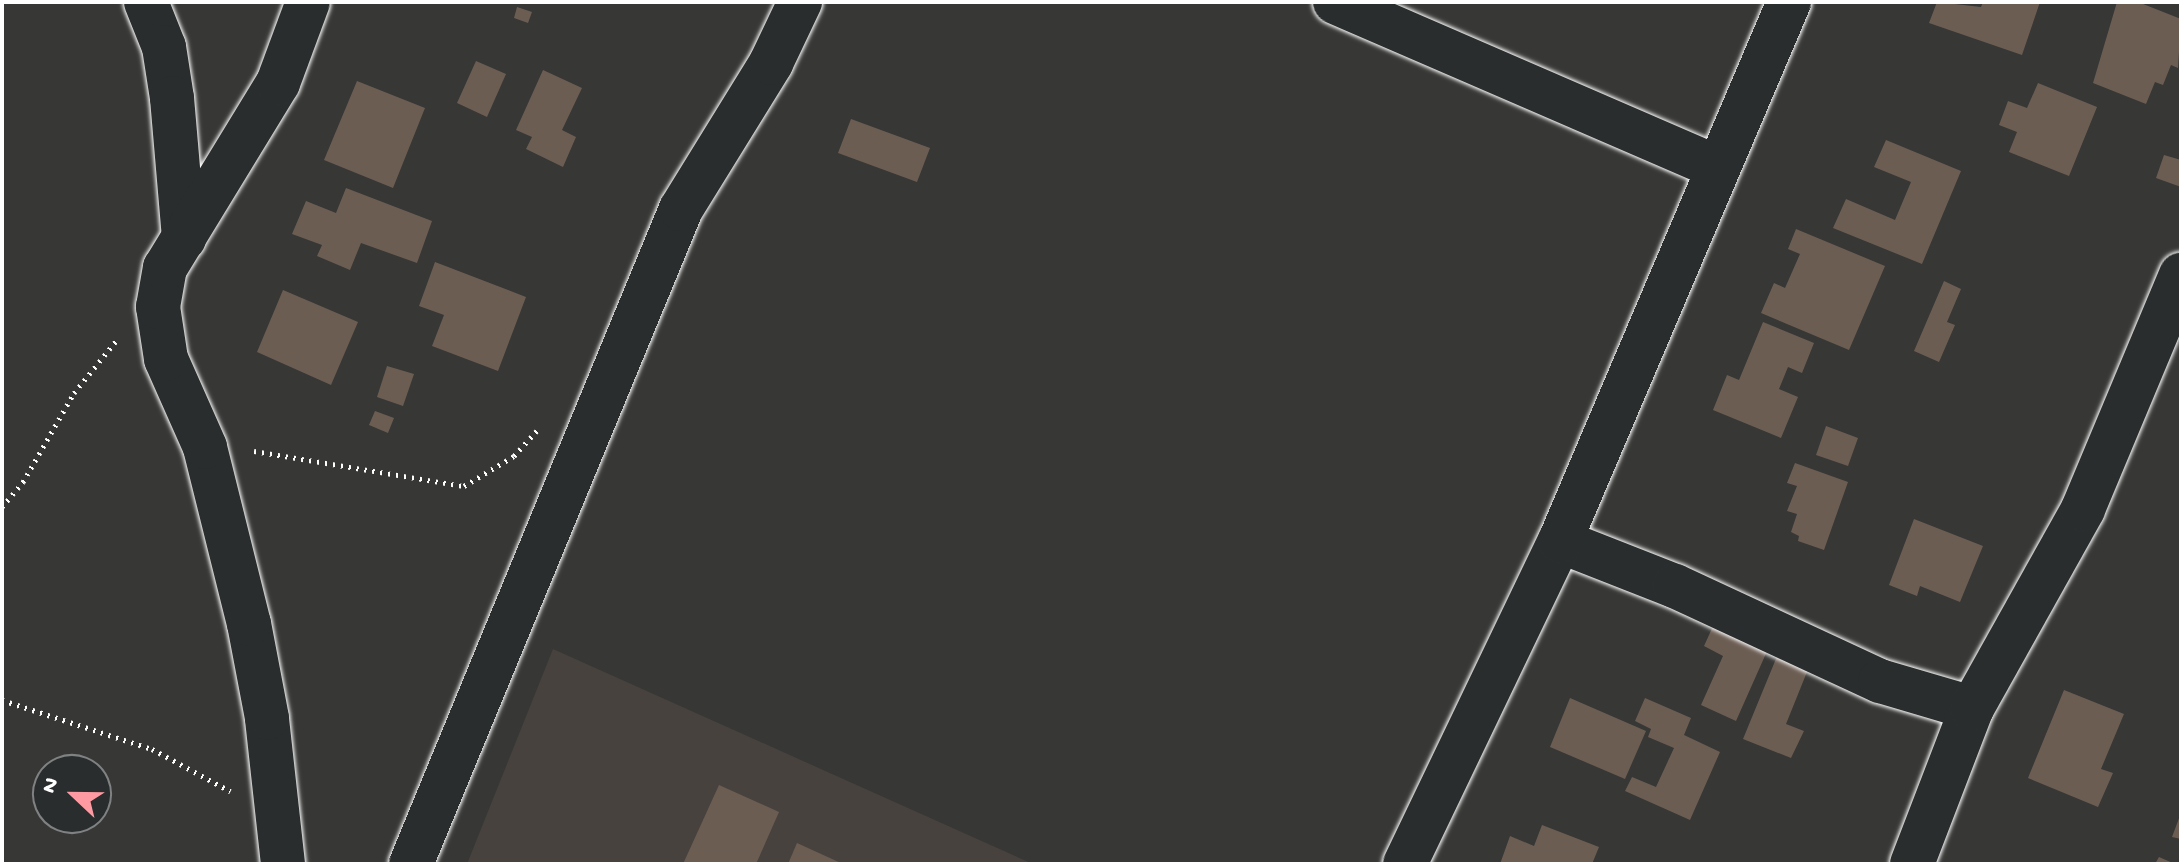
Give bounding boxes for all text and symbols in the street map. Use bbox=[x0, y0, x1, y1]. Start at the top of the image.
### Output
north arrow bbox=[32, 754, 112, 834]
text: N bbox=[37, 774, 66, 797]

